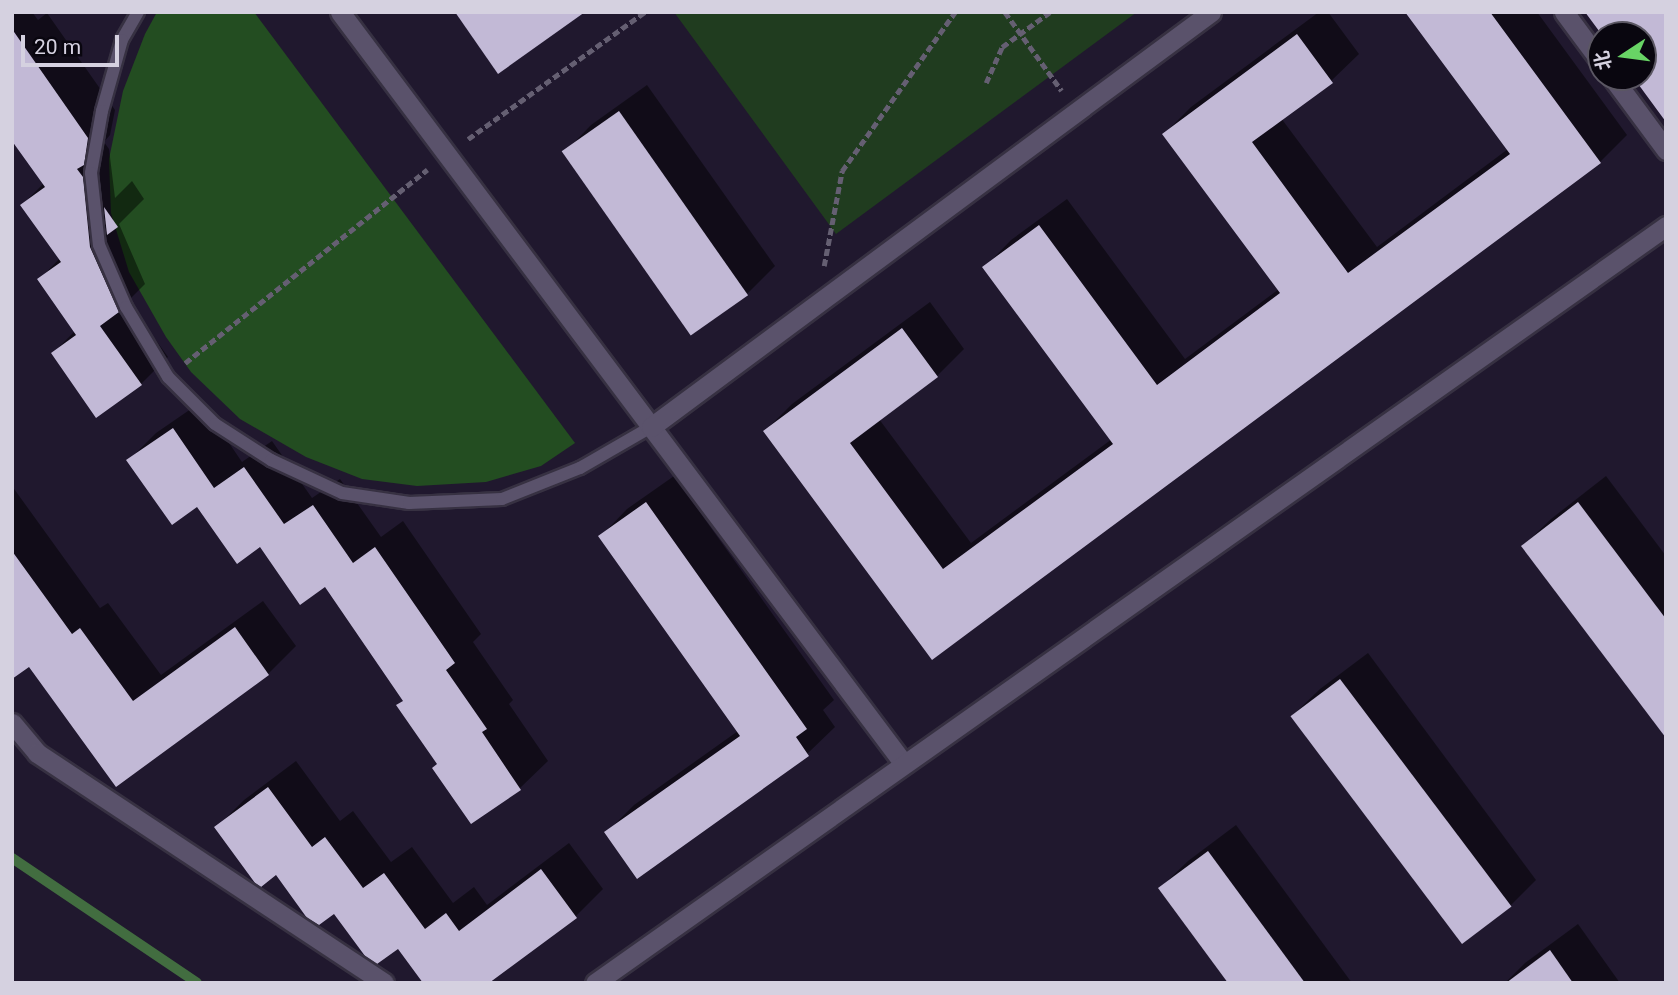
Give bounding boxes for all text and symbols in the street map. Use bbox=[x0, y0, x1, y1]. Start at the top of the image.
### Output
scale bar bbox=[24, 21, 122, 65]
north arrow bbox=[1587, 21, 1657, 91]
text: 20 m bbox=[34, 35, 81, 59]
text: 北 bbox=[1590, 49, 1616, 72]

